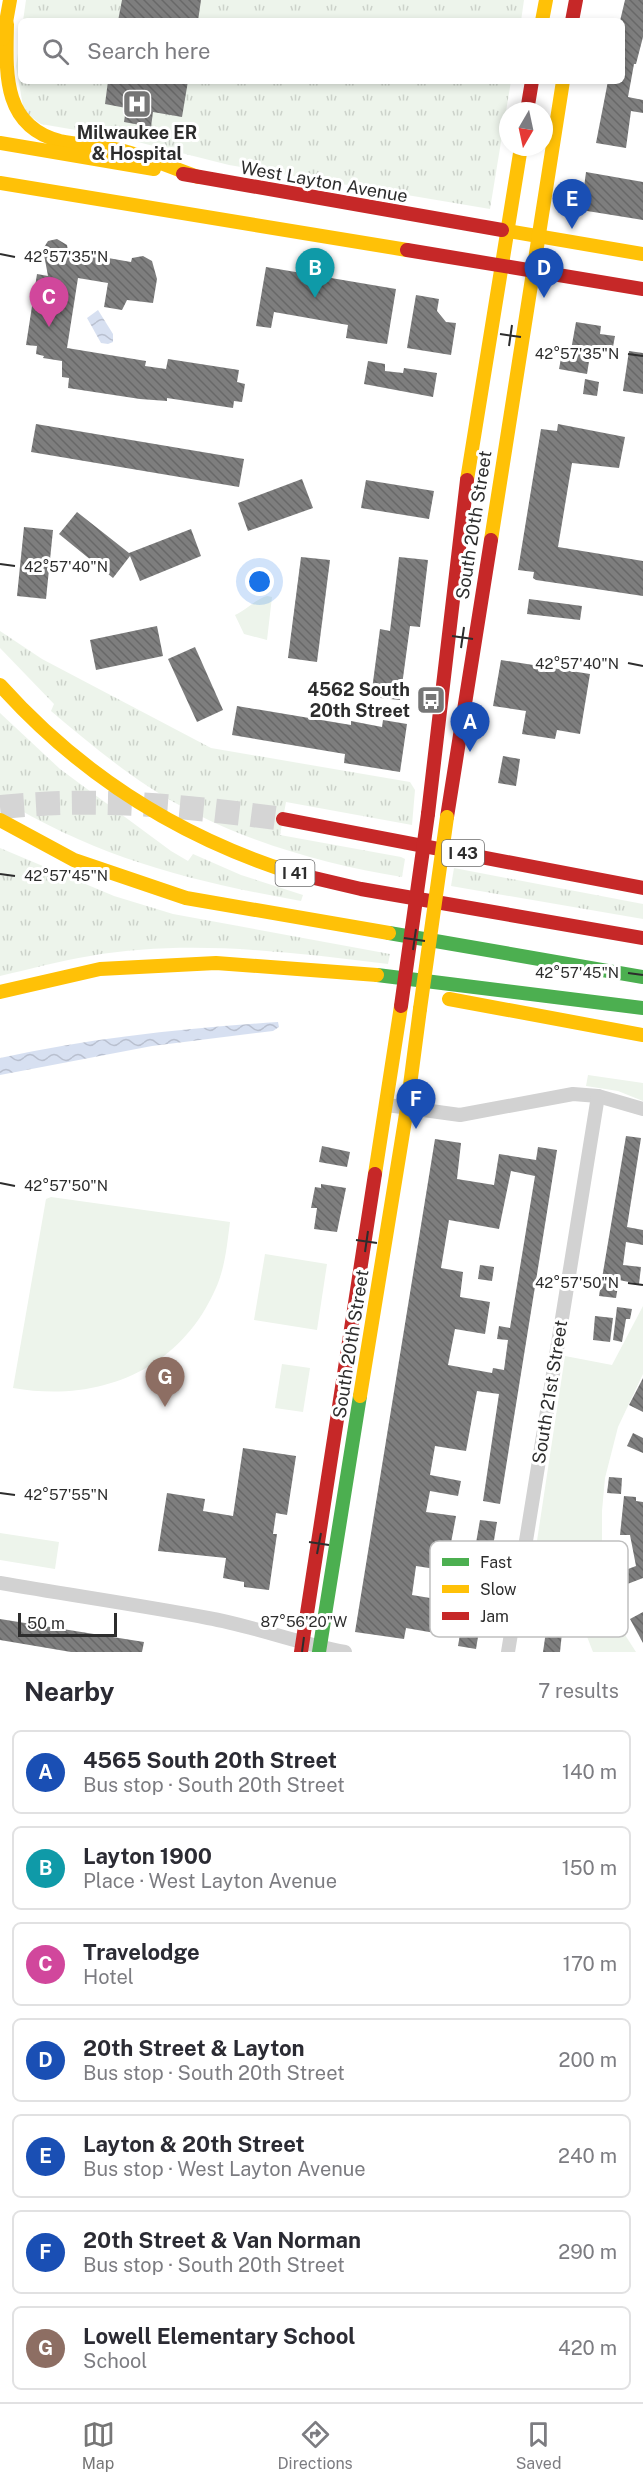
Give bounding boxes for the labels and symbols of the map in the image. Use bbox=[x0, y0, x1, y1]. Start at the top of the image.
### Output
hospital icon: Milwaukee ER & Hospital bbox=[121, 88, 153, 120]
north arrow bbox=[499, 102, 553, 156]
place label: Milwaukee ER & Hospital bbox=[77, 122, 197, 164]
street label: West Layton Avenue bbox=[239, 156, 409, 207]
pin: E bbox=[552, 180, 592, 229]
text: 42°57'35"N bbox=[24, 248, 108, 265]
pin: B bbox=[296, 248, 334, 298]
pin: D bbox=[524, 248, 564, 298]
pin: C bbox=[29, 278, 68, 327]
text: 42°57'35"N bbox=[535, 345, 619, 362]
street label: South 20th Street bbox=[451, 449, 496, 601]
text: 42°57'40"N bbox=[24, 558, 108, 575]
your location bbox=[245, 567, 274, 596]
text: 42°57'40"N bbox=[535, 655, 619, 672]
place label: 4562 South 20th Street bbox=[307, 679, 410, 721]
bus stop icon: 4562 South 20th Street bbox=[415, 684, 447, 716]
pin: A bbox=[450, 702, 490, 752]
road number: I 43 bbox=[442, 840, 484, 866]
road number: I 41 bbox=[276, 860, 314, 886]
text: 42°57'45"N bbox=[24, 867, 108, 884]
text: 42°57'45"N bbox=[535, 964, 619, 981]
pin: F bbox=[396, 1080, 436, 1129]
text: 42°57'50"N bbox=[24, 1177, 108, 1194]
street label: South 20th Street bbox=[328, 1268, 373, 1420]
text: 42°57'50"N bbox=[535, 1274, 619, 1291]
street label: South 21st Street bbox=[528, 1319, 571, 1465]
pin: G bbox=[146, 1358, 184, 1407]
text: 42°57'55"N bbox=[24, 1486, 108, 1503]
legend bbox=[430, 1541, 628, 1637]
text: Fast bbox=[480, 1553, 512, 1572]
text: Slow bbox=[480, 1580, 517, 1599]
text: Jam bbox=[480, 1607, 509, 1626]
scale bar bbox=[18, 1610, 117, 1638]
text: 87°56'20"W bbox=[261, 1613, 347, 1630]

